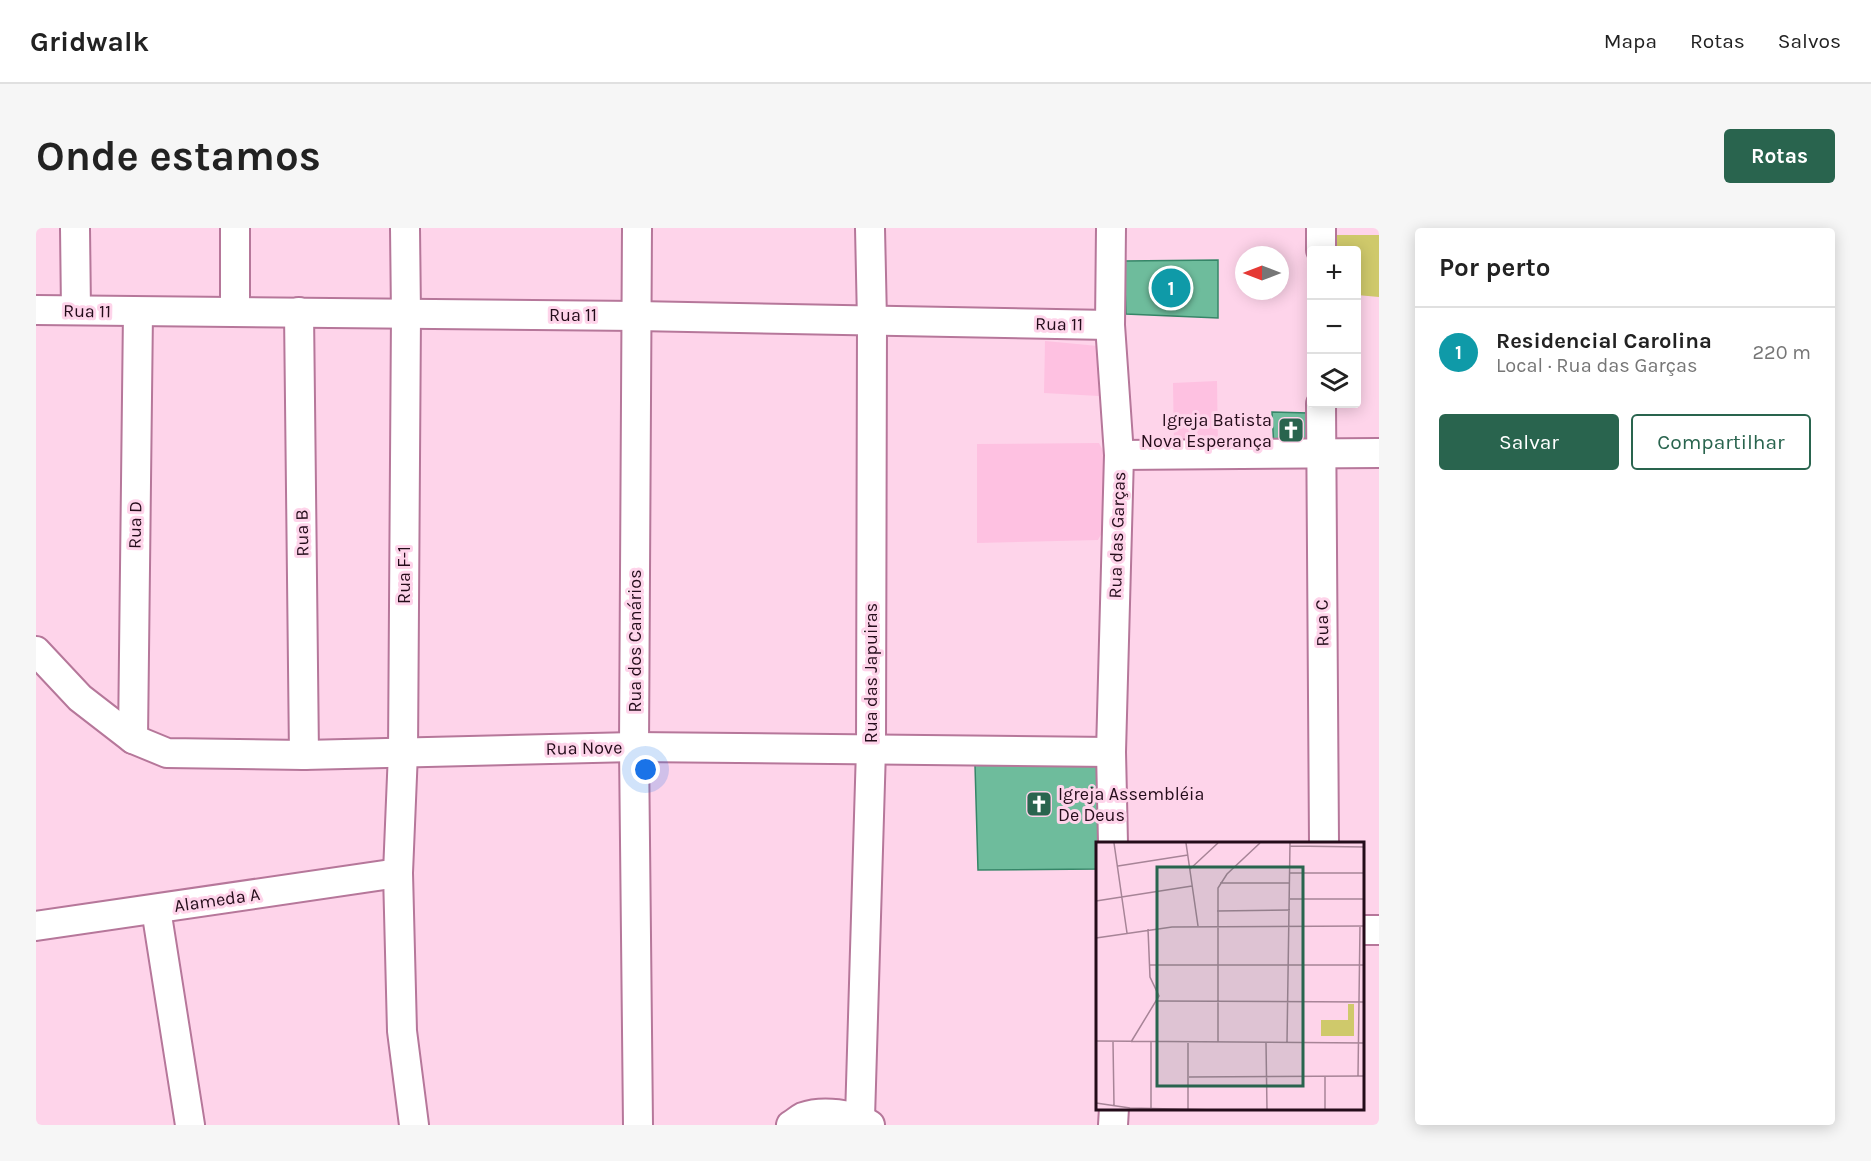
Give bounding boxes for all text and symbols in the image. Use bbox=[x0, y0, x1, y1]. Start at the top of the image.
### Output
text: Gridwalk bbox=[30, 25, 149, 58]
text: Mapa bbox=[1604, 29, 1657, 53]
text: Rotas bbox=[1690, 29, 1745, 53]
text: Salvos bbox=[1778, 29, 1841, 53]
button: Rotas bbox=[1724, 129, 1835, 183]
text: Onde estamos bbox=[36, 131, 321, 181]
north arrow bbox=[1235, 246, 1289, 300]
map controls bbox=[1307, 246, 1361, 408]
button: + bbox=[1307, 246, 1361, 300]
text: Por perto bbox=[1439, 252, 1550, 283]
pin: 1 bbox=[1152, 266, 1190, 310]
street label: Rua 11 bbox=[63, 300, 111, 322]
button: − bbox=[1307, 300, 1361, 354]
street label: Rua 11 bbox=[549, 304, 597, 326]
street label: Rua 11 bbox=[1035, 313, 1083, 335]
text: Residencial Carolina bbox=[1496, 328, 1712, 354]
text: 1 bbox=[1455, 341, 1462, 364]
text: 220 m bbox=[1752, 341, 1811, 364]
button: layers bbox=[1307, 354, 1361, 408]
text: Local · Rua das Garças bbox=[1496, 354, 1697, 377]
place label: Igreja Batista Nova Esperança bbox=[1141, 409, 1272, 452]
button: Salvar bbox=[1439, 414, 1619, 470]
button: Compartilhar bbox=[1631, 414, 1811, 470]
church icon: Igreja Batista Nova Esperança bbox=[1276, 415, 1306, 445]
street label: Rua das Garças bbox=[1104, 471, 1130, 599]
street label: Rua D bbox=[124, 501, 146, 549]
street label: Rua B bbox=[291, 509, 313, 557]
street label: Rua F-1 bbox=[393, 546, 415, 604]
street label: Rua dos Canários bbox=[624, 569, 646, 713]
street label: Rua C bbox=[1311, 599, 1333, 647]
street label: Rua das Japuiras bbox=[860, 603, 882, 743]
street label: Rua Nove bbox=[546, 736, 622, 760]
your location bbox=[631, 755, 660, 784]
place label: Igreja Assembléia De Deus bbox=[1058, 783, 1204, 826]
church icon: Igreja Assembléia De Deus bbox=[1024, 789, 1054, 819]
inset map bbox=[1096, 842, 1364, 1110]
street label: Alameda A bbox=[173, 883, 261, 917]

